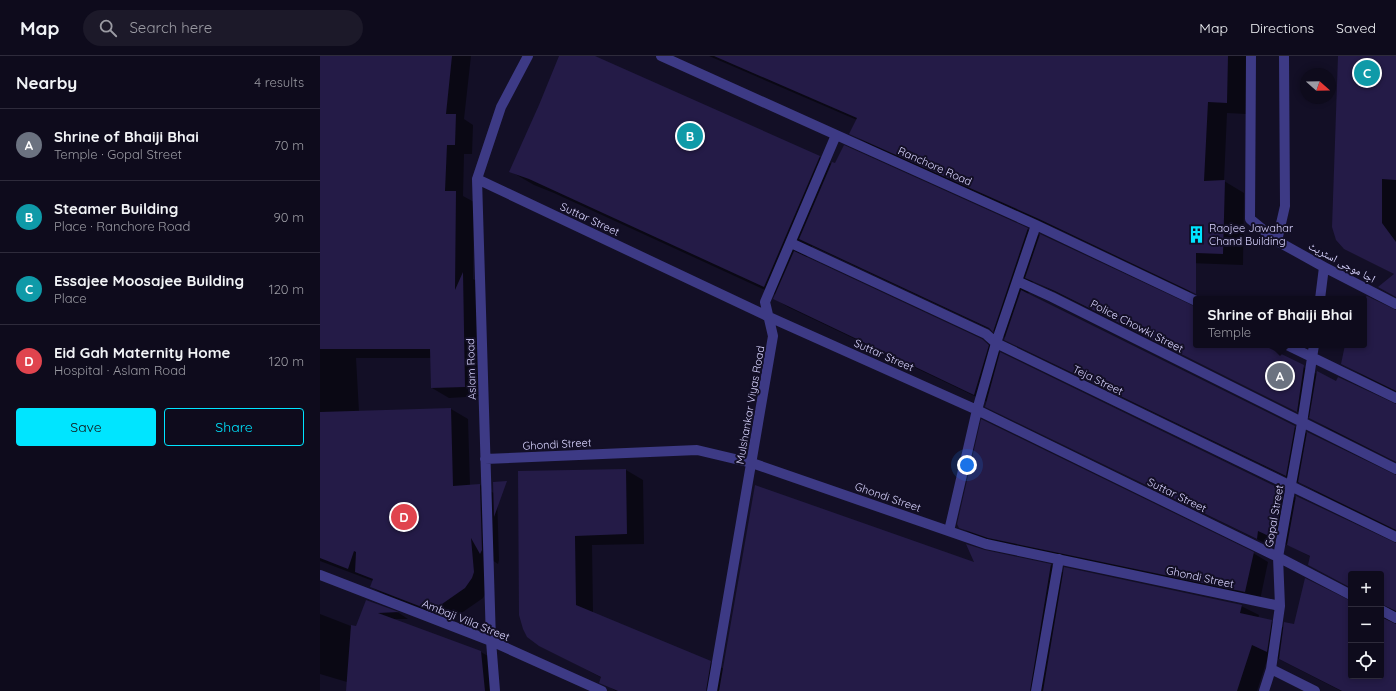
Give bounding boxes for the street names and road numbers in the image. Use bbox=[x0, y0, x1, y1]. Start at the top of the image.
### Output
street label: Ranchore Road bbox=[896, 143, 974, 189]
street label: Suttar Street bbox=[558, 199, 622, 239]
street label: اجا موجی اسٹریٹ bbox=[1306, 238, 1378, 286]
street label: Police Chowki Street bbox=[1088, 296, 1186, 356]
street label: Suttar Street bbox=[852, 336, 916, 374]
street label: Aslam Road bbox=[463, 338, 479, 400]
street label: Mulshankar Viyas Road bbox=[733, 345, 767, 465]
street label: Teja Street bbox=[1071, 362, 1126, 398]
street label: Ghondi Street bbox=[522, 435, 592, 453]
street label: Suttar Street bbox=[1145, 475, 1209, 515]
street label: Ghondi Street bbox=[853, 479, 923, 515]
street label: Gopal Street bbox=[1262, 483, 1286, 548]
street label: Ghondi Street bbox=[1165, 563, 1235, 591]
street label: Ambaji Villa Street bbox=[420, 596, 512, 644]

